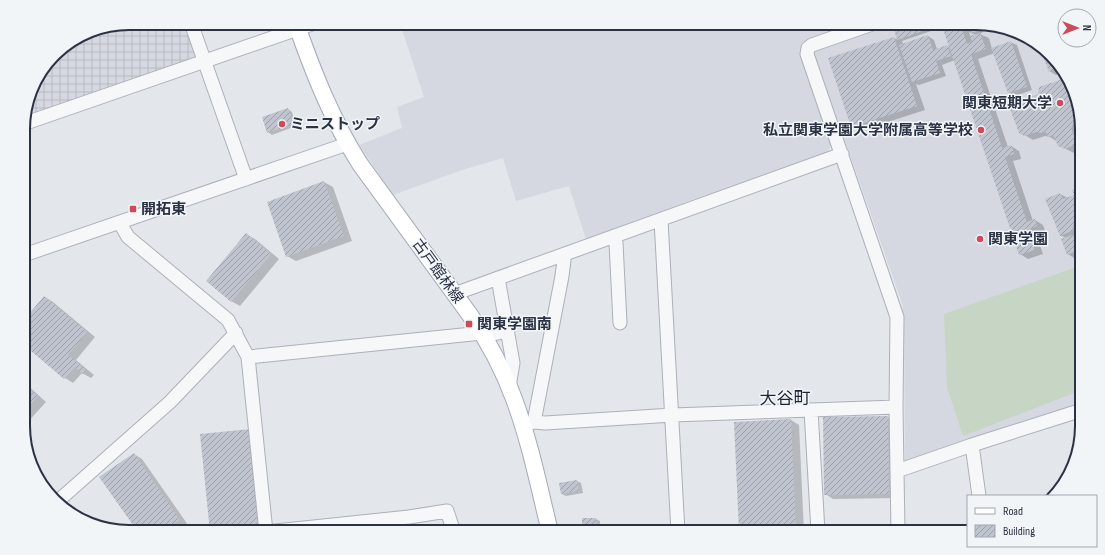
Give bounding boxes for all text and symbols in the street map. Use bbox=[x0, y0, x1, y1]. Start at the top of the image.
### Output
north arrow bbox=[1057, 8, 1097, 48]
text: N bbox=[1080, 25, 1093, 31]
place label: 関東短期大学 bbox=[962, 94, 1052, 113]
marker: 関東短期大学 bbox=[1055, 98, 1065, 108]
place label: ミニストップ bbox=[290, 115, 380, 134]
marker: ミニストップ bbox=[277, 119, 287, 129]
place label: 私立関東学園大学附属高等学校 bbox=[763, 121, 973, 140]
marker: 私立関東学園大学附属高等学校 bbox=[976, 125, 986, 135]
place label: 開拓東 bbox=[141, 200, 186, 219]
marker: 開拓東 bbox=[128, 204, 138, 214]
place label: 関東学園 bbox=[988, 230, 1048, 249]
marker: 関東学園 bbox=[975, 234, 985, 244]
street label: 古戸館林線 bbox=[408, 235, 467, 307]
place label: 関東学園南 bbox=[477, 315, 552, 334]
marker: 関東学園南 bbox=[464, 319, 474, 329]
district label: 大谷町 bbox=[760, 389, 811, 409]
legend bbox=[967, 495, 1097, 547]
text: Road bbox=[1003, 504, 1023, 519]
text: Building bbox=[1003, 524, 1035, 539]

